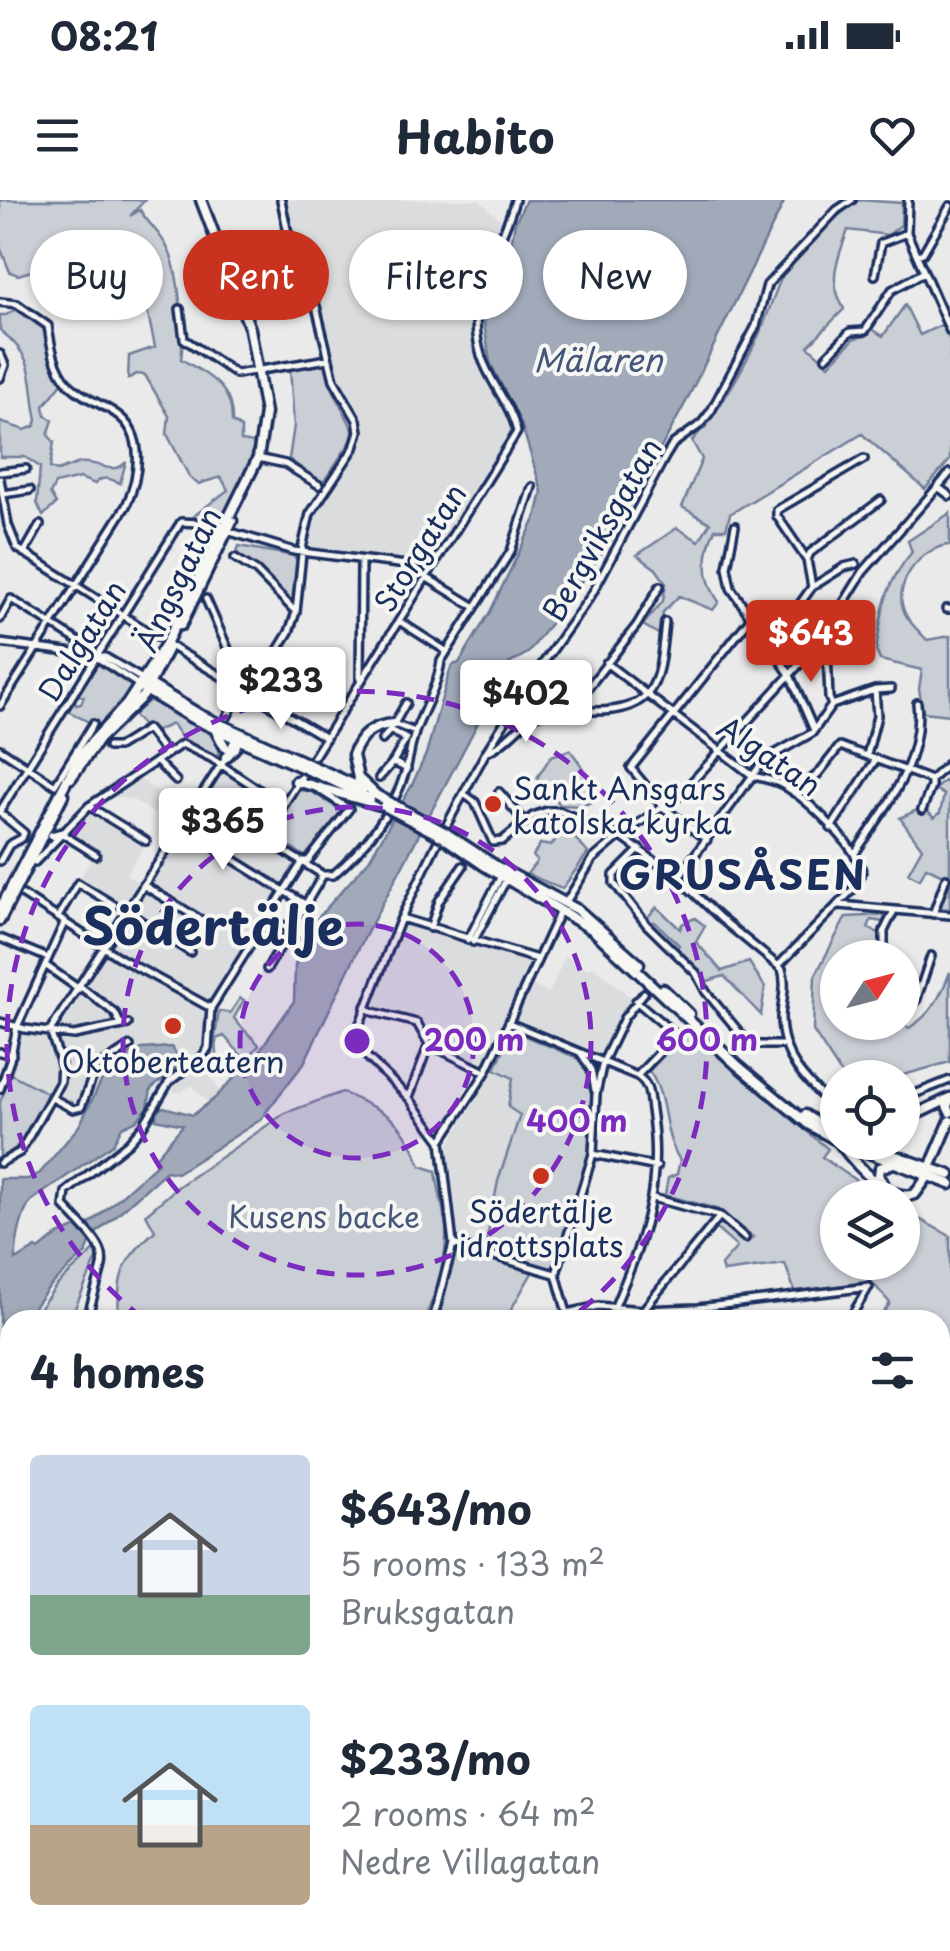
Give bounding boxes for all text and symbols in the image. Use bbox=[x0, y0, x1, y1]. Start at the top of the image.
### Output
text: 08:21 bbox=[50, 7, 158, 64]
text: Habito bbox=[396, 101, 554, 169]
icon: menu bbox=[30, 108, 85, 163]
icon: heart bbox=[865, 108, 920, 163]
chip: Buy bbox=[30, 230, 163, 320]
chip: Rent bbox=[183, 230, 329, 320]
chip: Filters bbox=[349, 230, 523, 320]
chip: New bbox=[543, 230, 687, 320]
water label: Mälaren bbox=[533, 335, 664, 383]
street label: Bergviksgatan bbox=[530, 429, 672, 629]
street label: Storgatan bbox=[362, 474, 476, 620]
street label: Ängsgatan bbox=[123, 499, 231, 659]
street label: Dalgatan bbox=[26, 571, 136, 709]
pin: $643 bbox=[752, 600, 870, 685]
text: $643 bbox=[768, 608, 854, 656]
pin: $233 bbox=[222, 647, 340, 732]
text: $233 bbox=[239, 655, 323, 703]
pin: $402 bbox=[467, 660, 585, 745]
text: $402 bbox=[482, 668, 570, 716]
street label: Algatan bbox=[709, 704, 831, 806]
place label: Sankt Ansgars katolska kyrka bbox=[513, 765, 732, 844]
pin: $365 bbox=[164, 788, 282, 873]
marker: Sankt Ansgars katolska kyrka bbox=[482, 793, 504, 815]
text: $365 bbox=[181, 796, 265, 844]
district label: GRUSÅSEN bbox=[619, 843, 867, 904]
district label: Södertälje bbox=[82, 886, 344, 962]
north arrow bbox=[820, 940, 920, 1040]
map controls bbox=[820, 940, 920, 1280]
marker: Oktoberteatern bbox=[162, 1015, 184, 1037]
text: 200 m bbox=[424, 1016, 524, 1061]
text: 600 m bbox=[656, 1016, 758, 1061]
centre of rings bbox=[339, 1023, 375, 1059]
place label: Oktoberteatern bbox=[61, 1038, 285, 1083]
button: locate bbox=[820, 1060, 920, 1160]
text: 400 m bbox=[526, 1097, 628, 1142]
marker: Södertälje idrottsplats bbox=[530, 1165, 552, 1187]
button: layers bbox=[820, 1180, 920, 1280]
place label: Södertälje idrottsplats bbox=[459, 1188, 623, 1267]
park label: Kusens backe bbox=[228, 1193, 420, 1238]
text: 4 homes bbox=[30, 1339, 205, 1402]
icon: filters bbox=[865, 1343, 920, 1398]
text: $643/mo bbox=[340, 1476, 532, 1539]
icon: home bbox=[110, 1495, 230, 1615]
text: 5 rooms · 133 m² bbox=[340, 1539, 605, 1587]
text: Bruksgatan bbox=[340, 1587, 515, 1635]
text: $233/mo bbox=[340, 1726, 531, 1789]
icon: home bbox=[110, 1745, 230, 1865]
text: 2 rooms · 64 m² bbox=[340, 1789, 596, 1837]
text: Nedre Villagatan bbox=[340, 1837, 600, 1885]

